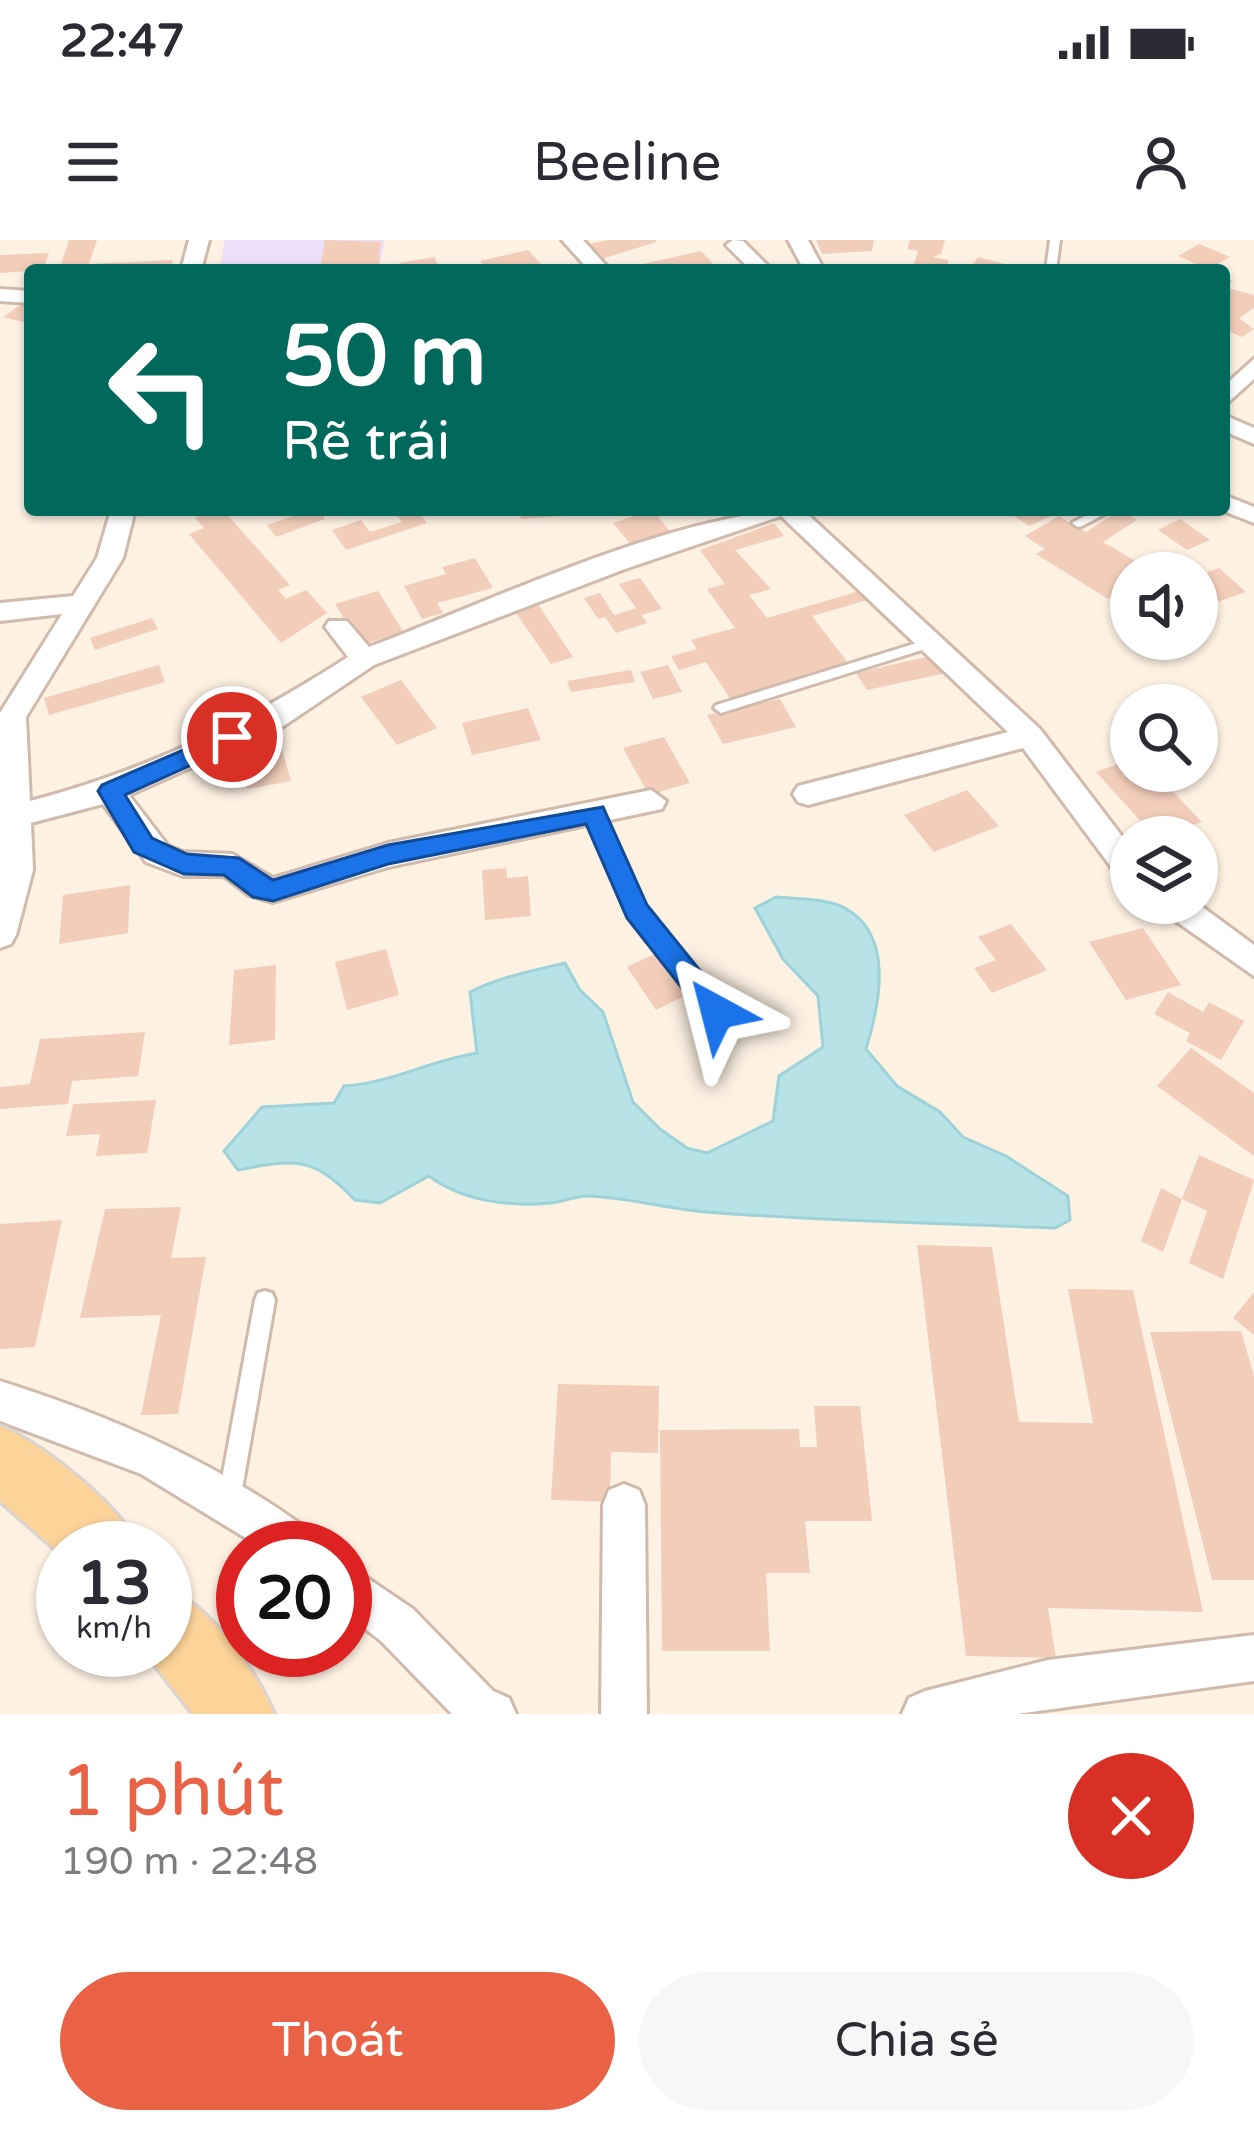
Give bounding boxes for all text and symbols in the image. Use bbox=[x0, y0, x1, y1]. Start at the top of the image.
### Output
text: 22:47 bbox=[60, 15, 185, 69]
icon: menu bbox=[60, 129, 126, 195]
icon: person bbox=[1128, 129, 1194, 195]
text: Beeline bbox=[533, 130, 721, 195]
text: 50 m bbox=[282, 307, 486, 408]
icon: left bbox=[84, 312, 240, 468]
text: Rẽ trái bbox=[282, 409, 450, 474]
map controls bbox=[1110, 552, 1218, 924]
button: sound bbox=[1110, 552, 1218, 660]
button: search bbox=[1110, 684, 1218, 792]
pin bbox=[181, 686, 283, 788]
icon: arrive bbox=[199, 704, 265, 770]
button: layers bbox=[1110, 816, 1218, 924]
position arrow bbox=[654, 949, 780, 1075]
speed limit sign: 20 bbox=[216, 1521, 372, 1677]
text: 13 bbox=[76, 1548, 152, 1620]
text: km/h bbox=[76, 1610, 152, 1647]
text: 1 phút bbox=[60, 1749, 284, 1836]
button: close bbox=[1068, 1753, 1194, 1879]
text: 190 m · 22:48 bbox=[60, 1838, 318, 1885]
button: Thoát bbox=[60, 1972, 615, 2110]
button: Chia sẻ bbox=[639, 1972, 1194, 2110]

